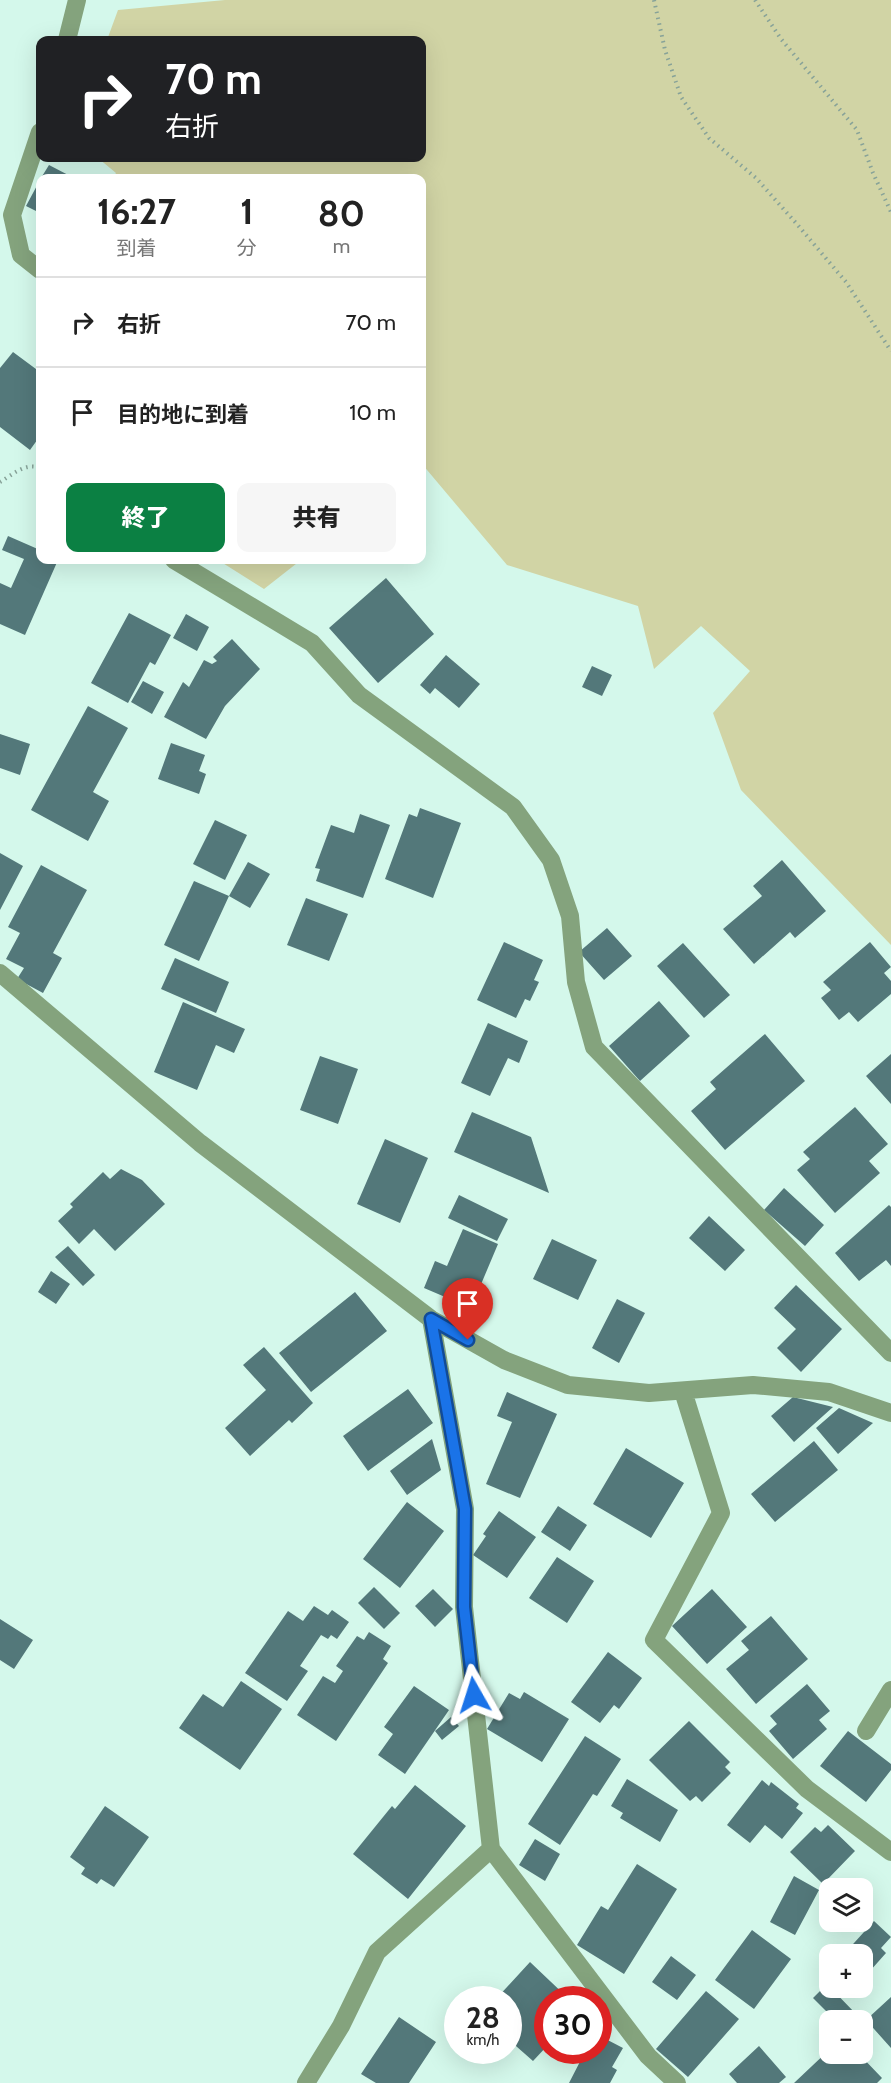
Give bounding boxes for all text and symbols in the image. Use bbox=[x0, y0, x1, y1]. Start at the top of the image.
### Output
text: 70 m bbox=[165, 53, 262, 105]
icon: right bbox=[66, 60, 144, 138]
text: 右折 bbox=[165, 110, 219, 143]
text: 16:27 bbox=[97, 189, 176, 233]
text: 1 bbox=[240, 189, 254, 233]
text: 80 bbox=[318, 191, 365, 235]
text: m bbox=[333, 234, 350, 258]
text: 到着 bbox=[116, 236, 156, 260]
text: 分 bbox=[237, 236, 257, 260]
icon: right bbox=[66, 306, 99, 339]
text: 70 m bbox=[346, 309, 396, 336]
text: 右折 bbox=[117, 311, 161, 338]
icon: arrive bbox=[66, 396, 99, 429]
text: 10 m bbox=[349, 399, 396, 426]
text: 目的地に到着 bbox=[117, 401, 249, 428]
button: 終了 bbox=[66, 483, 225, 552]
button: 共有 bbox=[237, 483, 396, 552]
pin bbox=[442, 1278, 493, 1340]
icon: arrive bbox=[451, 1287, 484, 1320]
position arrow bbox=[442, 1663, 506, 1727]
map controls bbox=[819, 1878, 873, 2064]
button: layers bbox=[819, 1878, 873, 1932]
button: + bbox=[819, 1944, 873, 1998]
speed limit sign: 30 bbox=[534, 1986, 612, 2064]
text: 28 bbox=[466, 1999, 500, 2036]
button: − bbox=[819, 2010, 873, 2064]
text: km/h bbox=[467, 2031, 499, 2049]

